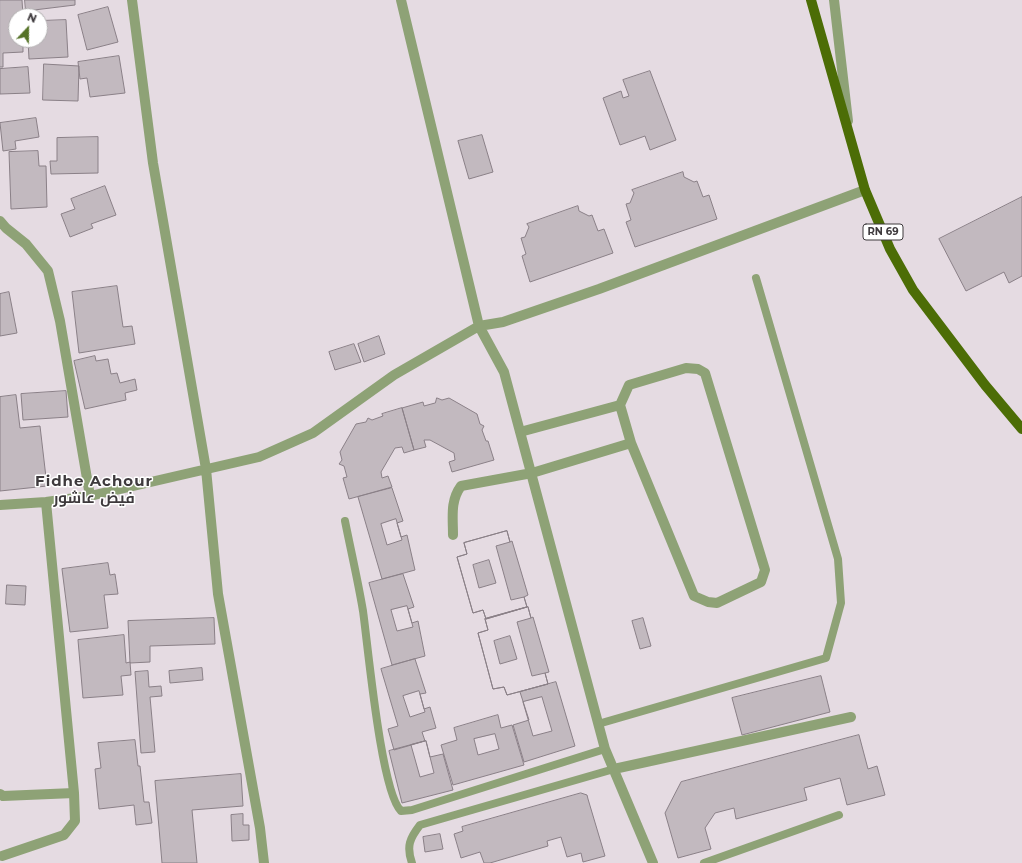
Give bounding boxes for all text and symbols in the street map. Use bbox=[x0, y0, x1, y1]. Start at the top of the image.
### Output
north arrow bbox=[8, 8, 48, 48]
text: N bbox=[25, 10, 39, 26]
road number: RN 69 bbox=[863, 224, 903, 240]
district label: Fidhe Achour فيض عاشور bbox=[35, 473, 153, 508]

